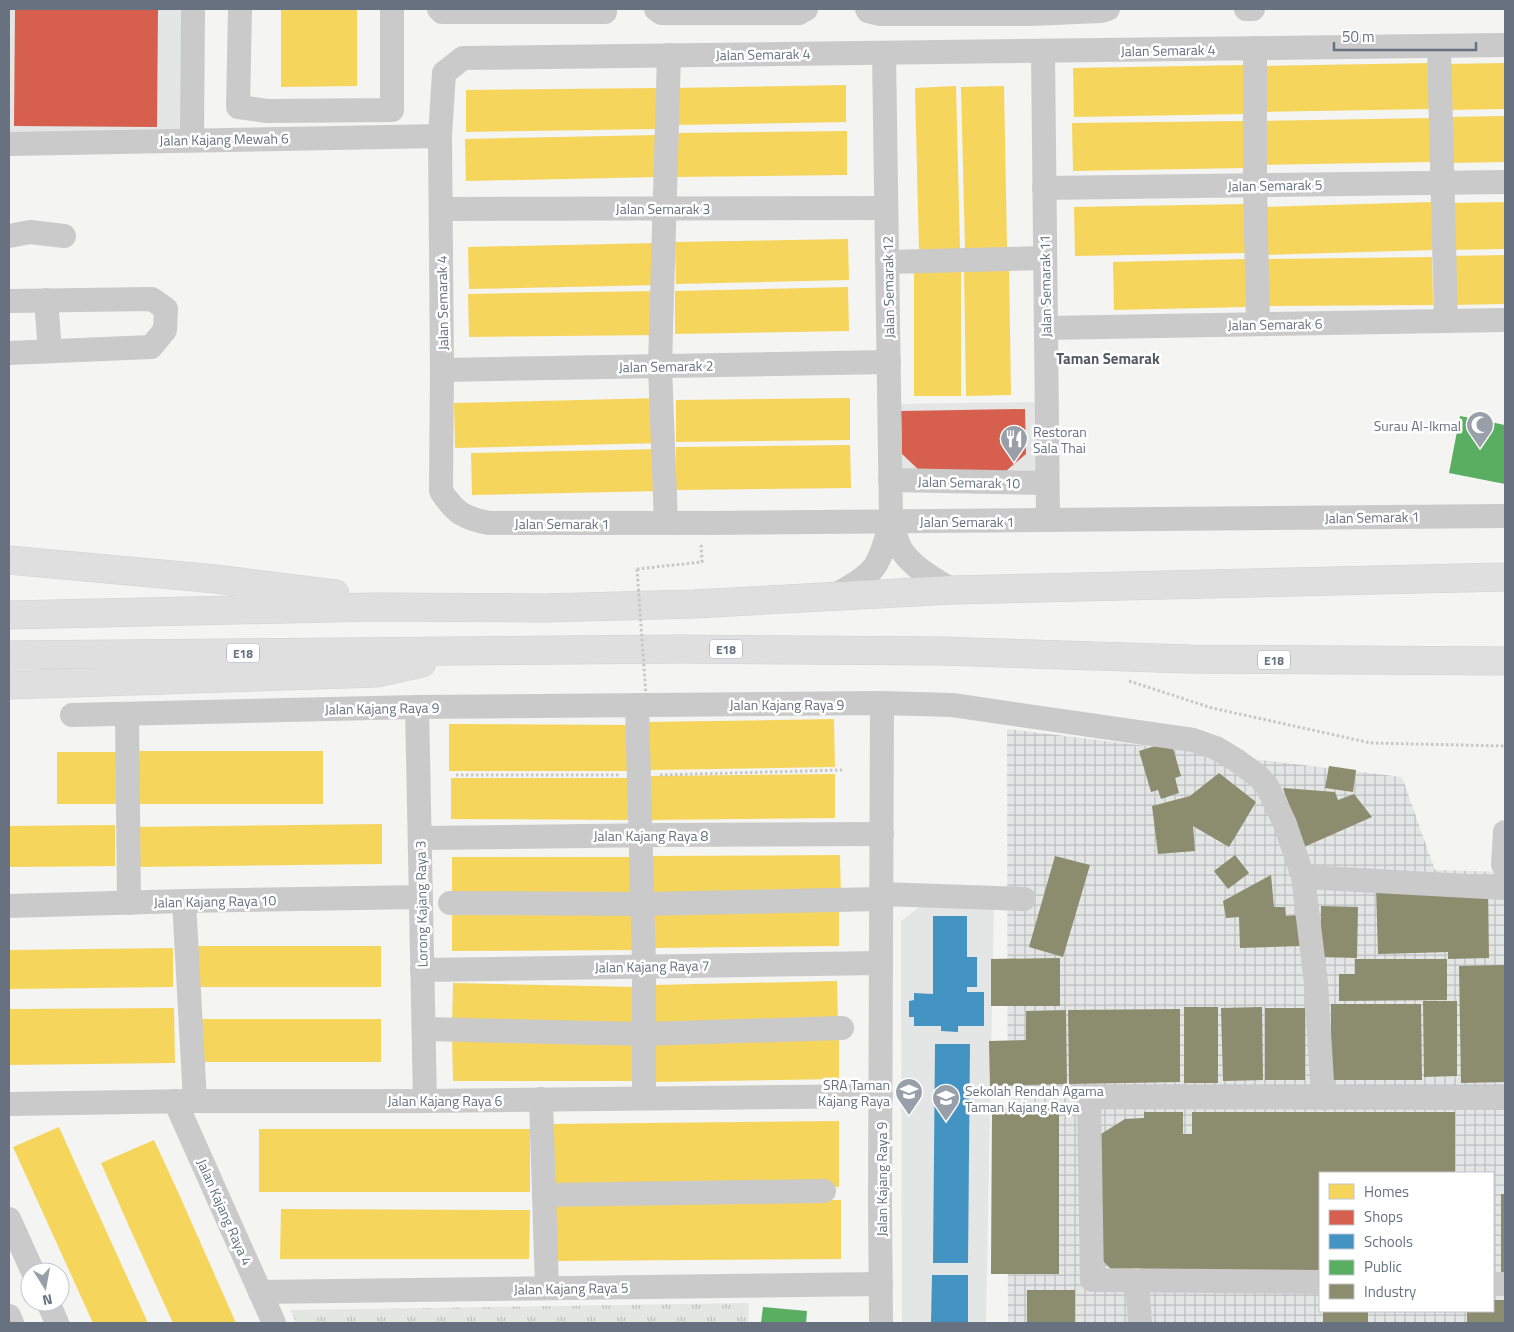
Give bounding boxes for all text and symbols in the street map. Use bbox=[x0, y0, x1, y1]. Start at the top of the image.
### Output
scale bar bbox=[1334, 20, 1476, 52]
text: 50 m bbox=[1342, 25, 1375, 48]
street label: Jalan Semarak 4 bbox=[1120, 39, 1216, 61]
street label: Jalan Semarak 4 bbox=[715, 43, 811, 65]
street label: Jalan Kajang Mewah 6 bbox=[159, 127, 289, 151]
street label: Jalan Semarak 5 bbox=[1227, 174, 1323, 196]
street label: Jalan Semarak 3 bbox=[616, 198, 710, 219]
street label: Jalan Semarak 11 bbox=[1034, 235, 1056, 337]
street label: Jalan Semarak 12 bbox=[877, 236, 899, 338]
street label: Jalan Semarak 4 bbox=[431, 255, 453, 351]
street label: Jalan Semarak 6 bbox=[1227, 313, 1323, 335]
district label: Taman Semarak bbox=[1056, 347, 1160, 370]
street label: Jalan Semarak 2 bbox=[618, 355, 714, 377]
mosque icon: Surau Al-Ikmal bbox=[1465, 410, 1495, 449]
place label: Surau Al-Ikmal bbox=[1374, 415, 1461, 436]
place label: Restoran Sala Thai bbox=[1033, 421, 1087, 458]
restaurant icon: Restoran Sala Thai bbox=[999, 424, 1029, 463]
street label: Jalan Semarak 10 bbox=[918, 471, 1021, 493]
street label: Jalan Semarak 1 bbox=[1324, 506, 1420, 528]
street label: Jalan Semarak 1 bbox=[920, 511, 1014, 532]
street label: Jalan Semarak 1 bbox=[515, 513, 609, 534]
road number: E18 bbox=[710, 640, 742, 659]
road number: E18 bbox=[227, 644, 259, 662]
road number: E18 bbox=[1258, 650, 1290, 670]
street label: Jalan Kajang Raya 9 bbox=[730, 694, 845, 715]
street label: Jalan Kajang Raya 9 bbox=[324, 696, 440, 720]
street label: Jalan Kajang Raya 8 bbox=[594, 825, 709, 846]
street label: Lorong Kajang Raya 3 bbox=[409, 840, 433, 968]
street label: Jalan Kajang Raya 10 bbox=[153, 889, 277, 913]
street label: Jalan Kajang Raya 7 bbox=[594, 954, 710, 978]
place label: SRA Taman Kajang Raya bbox=[818, 1074, 890, 1111]
school or university icon: SRA Taman Kajang Raya bbox=[894, 1077, 924, 1116]
place label: Sekolah Rendah Agama Taman Kajang Raya bbox=[965, 1080, 1104, 1117]
school or university icon: Sekolah Rendah Agama Taman Kajang Raya bbox=[931, 1083, 961, 1122]
street label: Jalan Kajang Raya 6 bbox=[388, 1090, 503, 1111]
street label: Jalan Kajang Raya 9 bbox=[871, 1121, 892, 1236]
street label: Jalan Kajang Raya 4 bbox=[192, 1155, 258, 1269]
legend bbox=[1319, 1172, 1494, 1312]
text: Homes bbox=[1364, 1180, 1409, 1203]
text: Shops bbox=[1364, 1205, 1403, 1228]
text: Schools bbox=[1364, 1230, 1413, 1253]
text: Public bbox=[1364, 1255, 1402, 1278]
north arrow bbox=[20, 1262, 70, 1312]
street label: Jalan Kajang Raya 5 bbox=[513, 1276, 629, 1300]
text: Industry bbox=[1364, 1280, 1416, 1303]
text: N bbox=[41, 1289, 54, 1311]

